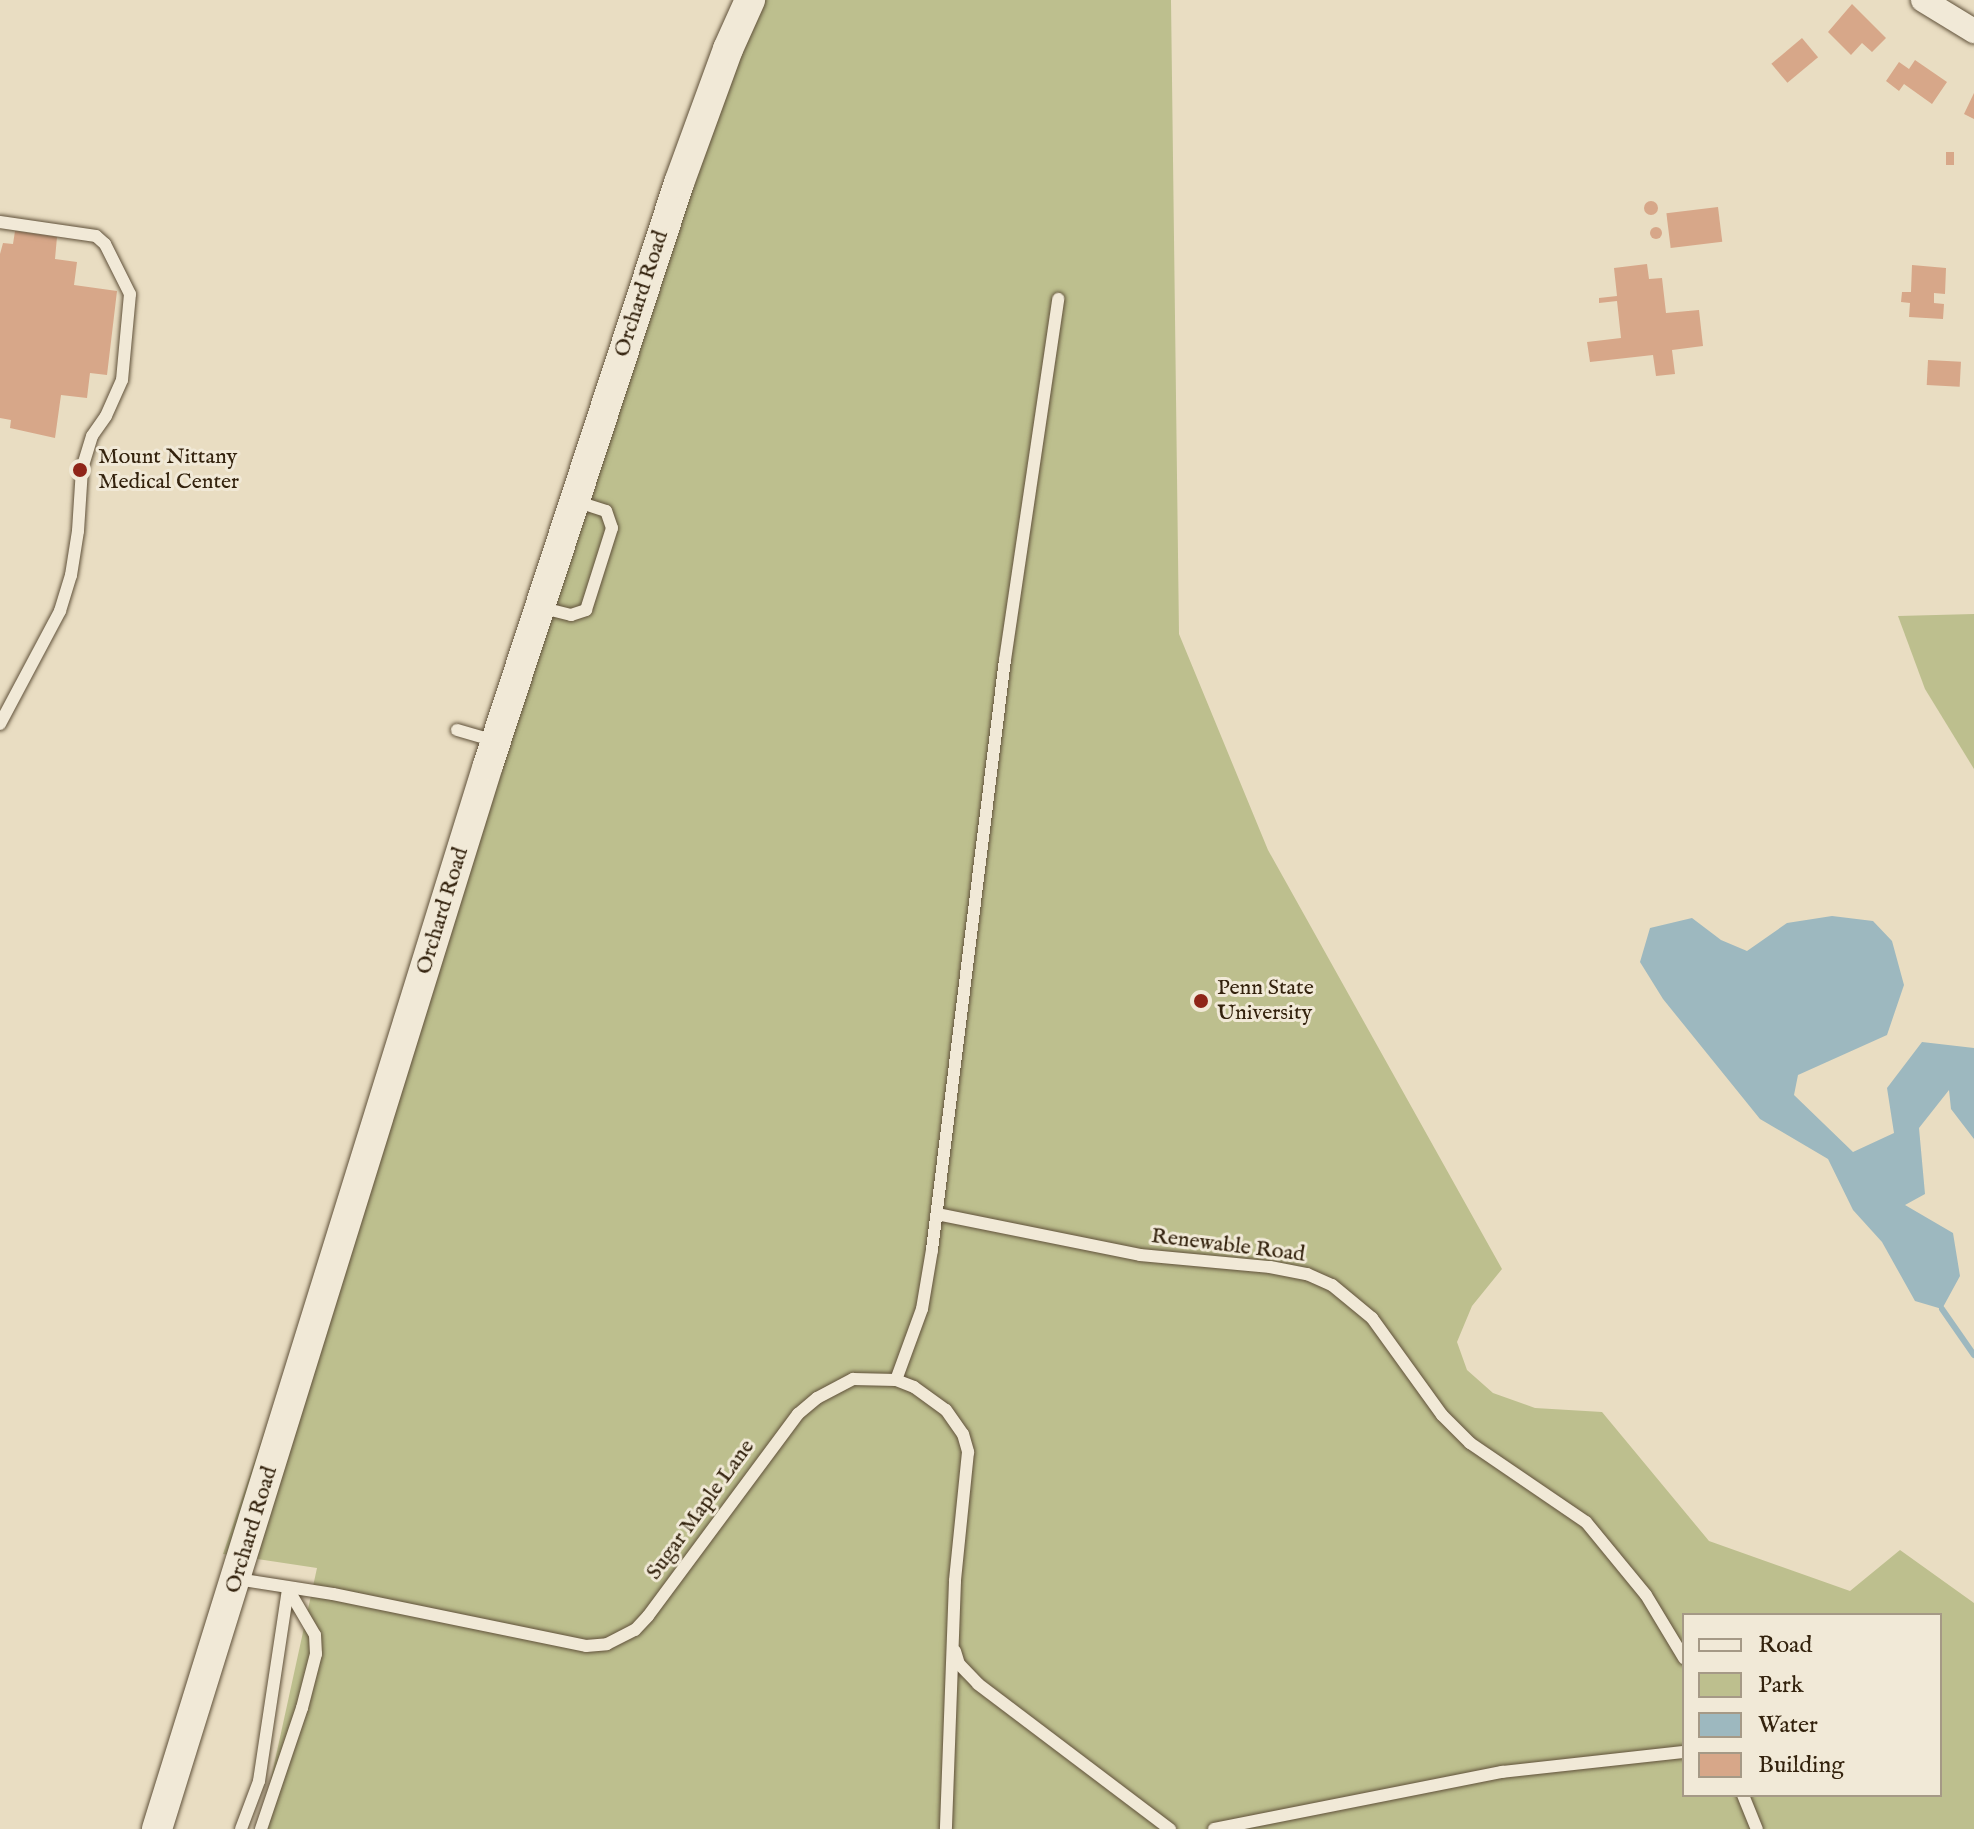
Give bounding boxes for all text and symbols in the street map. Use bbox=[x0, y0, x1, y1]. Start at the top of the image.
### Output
street label: Orchard Road bbox=[609, 227, 675, 361]
place label: Mount Nittany Medical Center bbox=[98, 444, 239, 496]
marker: Mount Nittany Medical Center bbox=[69, 459, 91, 481]
street label: Orchard Road bbox=[411, 844, 475, 978]
place label: Penn State University bbox=[1217, 975, 1314, 1026]
marker: Penn State University bbox=[1192, 992, 1210, 1010]
street label: Renewable Road bbox=[1150, 1223, 1306, 1269]
street label: Sugar Maple Lane bbox=[641, 1435, 761, 1585]
street label: Orchard Road bbox=[220, 1463, 284, 1597]
legend bbox=[1682, 1613, 1942, 1797]
text: Road bbox=[1758, 1630, 1812, 1661]
text: Park bbox=[1758, 1670, 1804, 1701]
text: Water bbox=[1758, 1710, 1818, 1741]
text: Building bbox=[1758, 1750, 1844, 1781]

